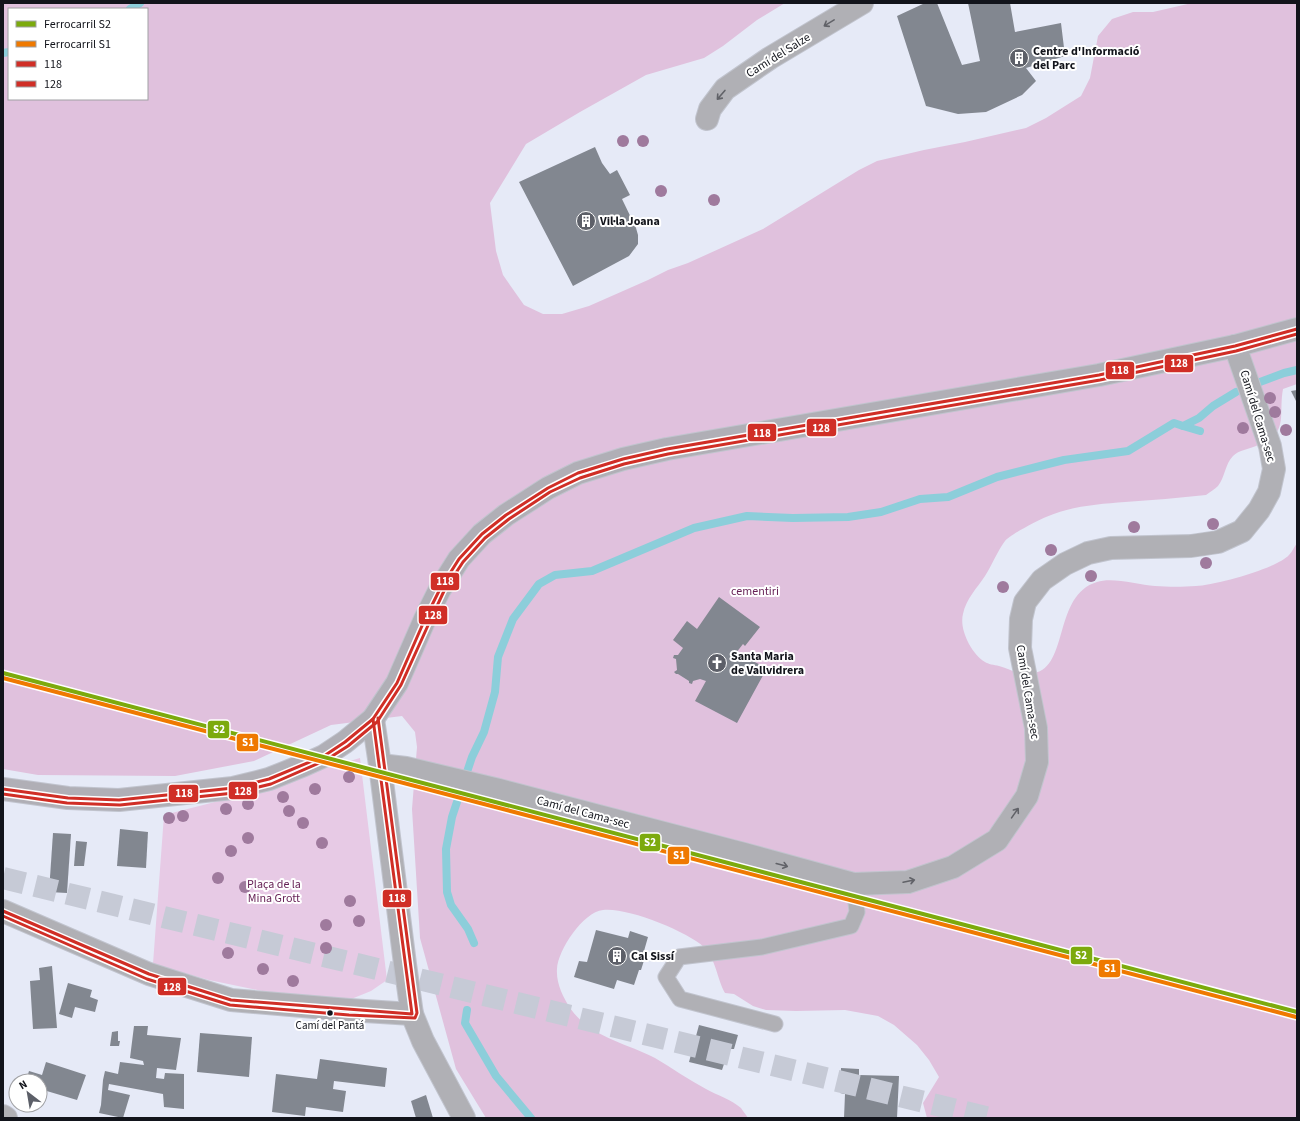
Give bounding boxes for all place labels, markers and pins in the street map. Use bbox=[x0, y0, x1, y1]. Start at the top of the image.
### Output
place label: Centre d'Informació del Parc bbox=[1033, 43, 1140, 74]
building icon: Centre d'Informació del Parc bbox=[1008, 47, 1030, 69]
building icon: Vil·la Joana bbox=[575, 210, 597, 232]
place label: Vil·la Joana bbox=[599, 213, 660, 230]
place label: Santa Maria de Vallvidrera bbox=[731, 648, 804, 679]
church icon: Santa Maria de Vallvidrera bbox=[706, 652, 728, 674]
building icon: Cal Sissí bbox=[606, 945, 628, 967]
place label: Cal Sissí bbox=[631, 948, 675, 965]
marker: Camí del Pantá bbox=[325, 1008, 335, 1018]
place label: Camí del Pantá bbox=[296, 1018, 364, 1033]

